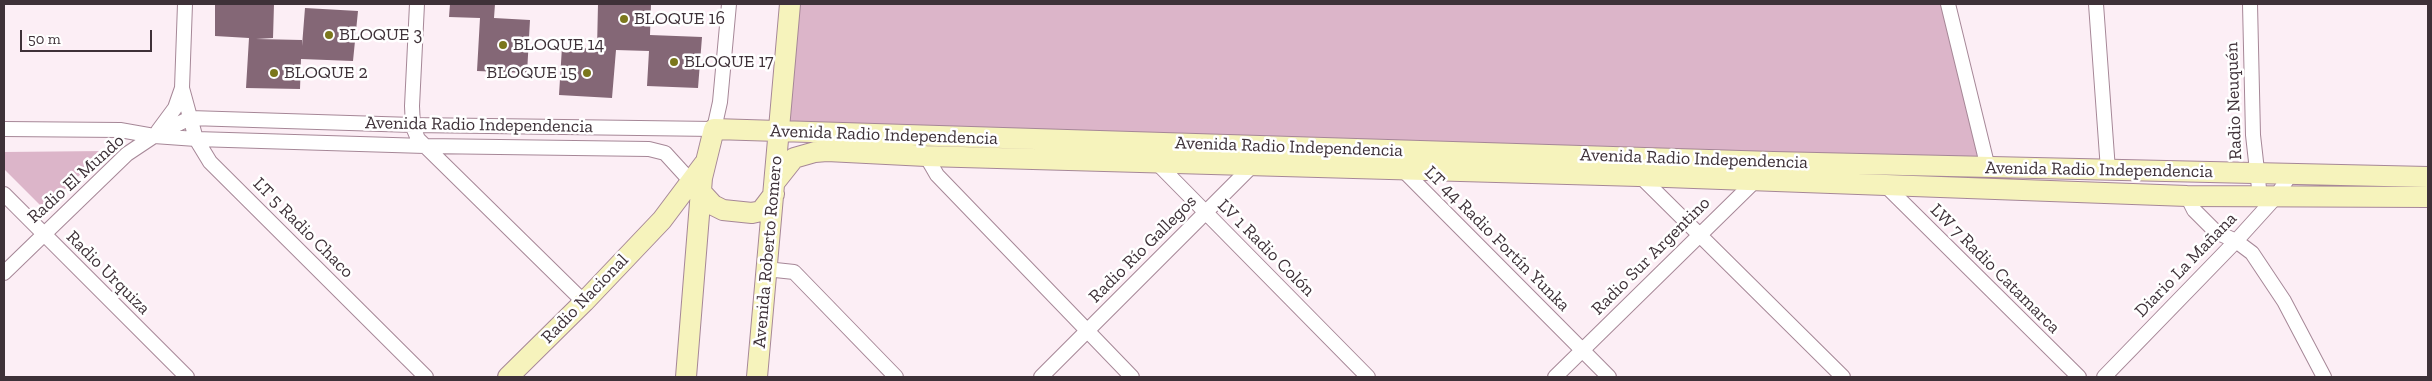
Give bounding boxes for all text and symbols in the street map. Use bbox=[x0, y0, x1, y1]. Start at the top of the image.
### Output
place label: BLOQUE 16 bbox=[634, 8, 725, 30]
marker: BLOQUE 16 bbox=[618, 13, 630, 25]
scale bar bbox=[22, 20, 155, 52]
place label: BLOQUE 3 bbox=[339, 24, 422, 46]
marker: BLOQUE 3 bbox=[323, 29, 335, 41]
text: 50 m bbox=[28, 30, 61, 48]
place label: BLOQUE 14 bbox=[513, 34, 604, 56]
marker: BLOQUE 14 bbox=[497, 39, 509, 51]
street label: Radio Neuquén bbox=[2221, 42, 2247, 160]
place label: BLOQUE 17 bbox=[684, 51, 774, 73]
marker: BLOQUE 17 bbox=[668, 56, 680, 68]
place label: BLOQUE 2 bbox=[284, 62, 368, 84]
place label: BLOQUE 15 bbox=[486, 62, 577, 84]
marker: BLOQUE 2 bbox=[268, 67, 280, 79]
marker: BLOQUE 15 bbox=[581, 67, 593, 79]
street label: Avenida Radio Independencia bbox=[365, 112, 593, 138]
street label: Avenida Radio Independencia bbox=[770, 120, 998, 150]
street label: Radio El Mundo bbox=[23, 130, 129, 228]
street label: Avenida Radio Independencia bbox=[1175, 132, 1403, 162]
street label: Avenida Radio Independencia bbox=[1580, 144, 1808, 174]
street label: Avenida Roberto Romero bbox=[749, 155, 787, 349]
street label: Avenida Radio Independencia bbox=[1985, 157, 2213, 183]
street label: LT 44 Radio Fortín Yunka bbox=[1420, 162, 1574, 316]
street label: LT 5 Radio Chaco bbox=[248, 173, 358, 283]
street label: Radio Río Gallegos bbox=[1085, 191, 1201, 307]
street label: Radio Sur Argentino bbox=[1587, 192, 1715, 320]
street label: LV 1 Radio Colón bbox=[1213, 195, 1319, 301]
street label: LW 7 Radio Catamarca bbox=[1926, 200, 2064, 338]
street label: Diario La Mañana bbox=[2131, 208, 2241, 322]
street label: Radio Urquiza bbox=[62, 227, 154, 319]
street label: Radio Nacional bbox=[537, 250, 633, 348]

